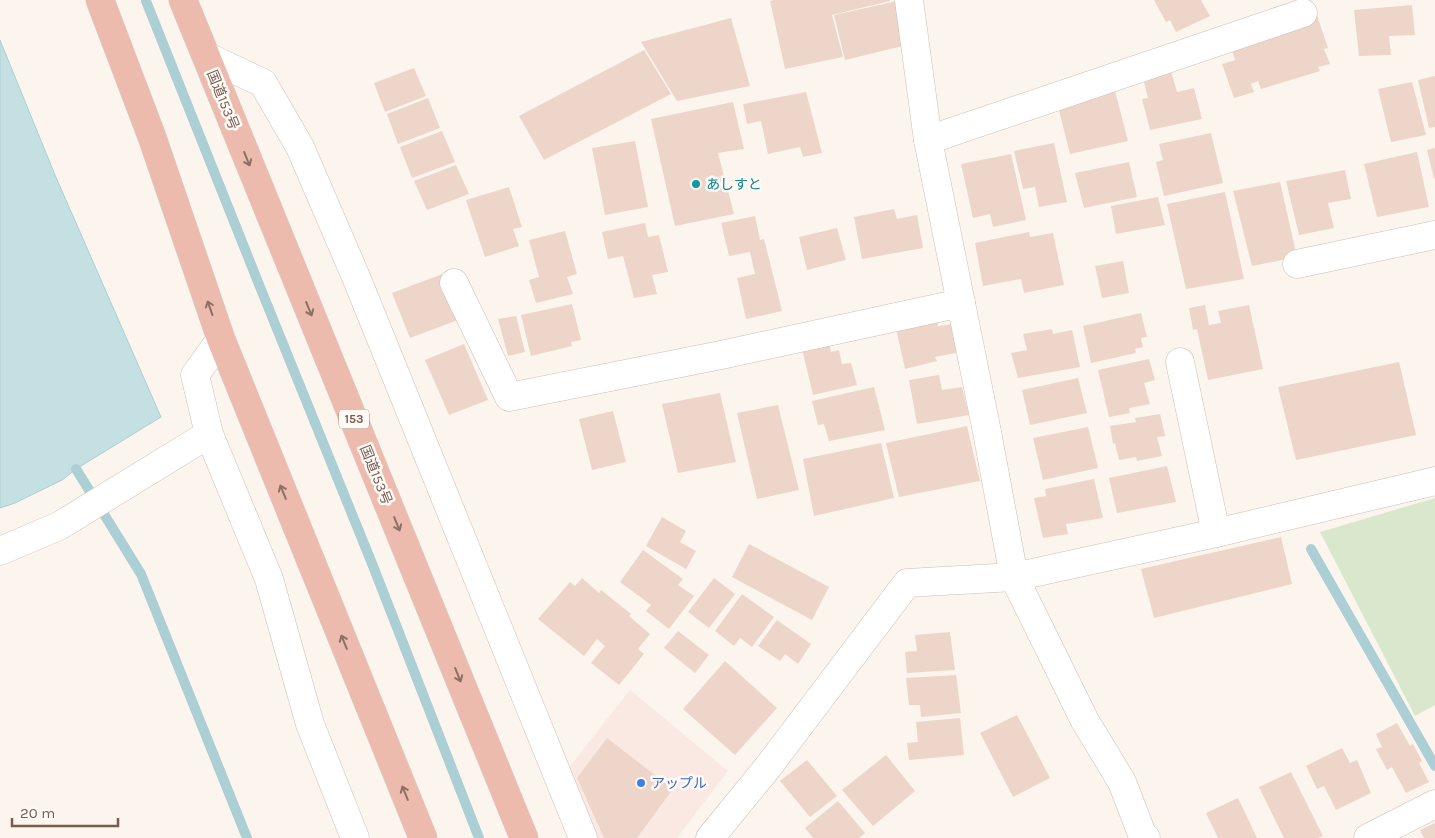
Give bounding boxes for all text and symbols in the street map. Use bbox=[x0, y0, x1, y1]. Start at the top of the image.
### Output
street label: 国道153号 bbox=[203, 68, 243, 132]
one-way arrow bbox=[243, 151, 253, 166]
place label: あしすと bbox=[706, 176, 762, 193]
marker: あしすと bbox=[690, 178, 702, 190]
one-way arrow bbox=[205, 300, 215, 316]
one-way arrow bbox=[305, 301, 314, 316]
road number: 153 bbox=[339, 409, 369, 428]
street label: 国道153号 bbox=[356, 443, 396, 507]
one-way arrow bbox=[278, 484, 287, 500]
one-way arrow bbox=[393, 517, 402, 532]
one-way arrow bbox=[339, 635, 348, 650]
one-way arrow bbox=[454, 667, 463, 682]
place label: アップル bbox=[651, 775, 707, 792]
marker: アップル bbox=[635, 777, 647, 789]
one-way arrow bbox=[399, 786, 409, 801]
scale bar bbox=[12, 796, 119, 828]
text: 20 m bbox=[20, 804, 55, 822]

